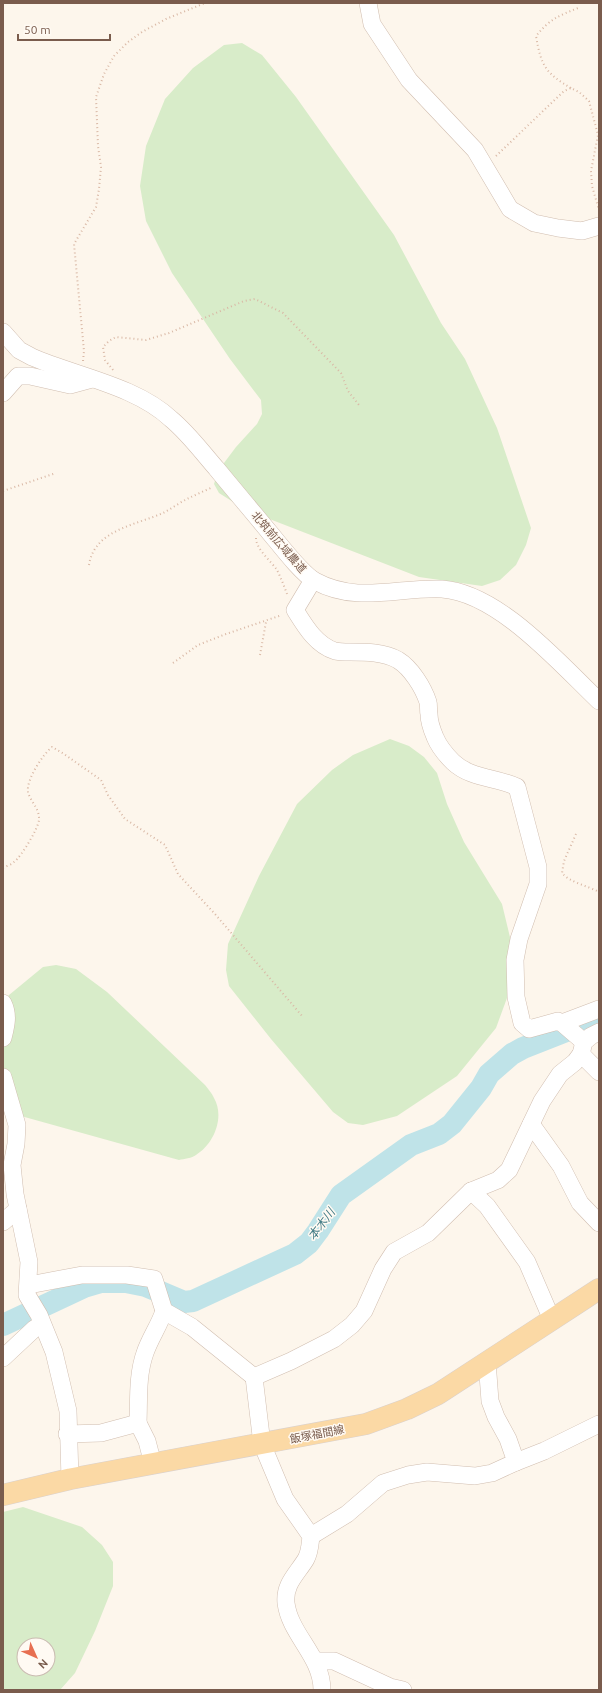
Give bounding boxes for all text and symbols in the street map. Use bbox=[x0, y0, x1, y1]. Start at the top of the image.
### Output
scale bar bbox=[18, 16, 110, 42]
text: 50 m bbox=[24, 23, 51, 36]
street label: 北筑前広域農道 bbox=[249, 509, 309, 575]
water label: 本木川 bbox=[305, 1204, 338, 1242]
street label: 飯塚福間線 bbox=[289, 1423, 345, 1445]
north arrow bbox=[16, 1637, 56, 1677]
text: N bbox=[36, 1657, 50, 1671]

